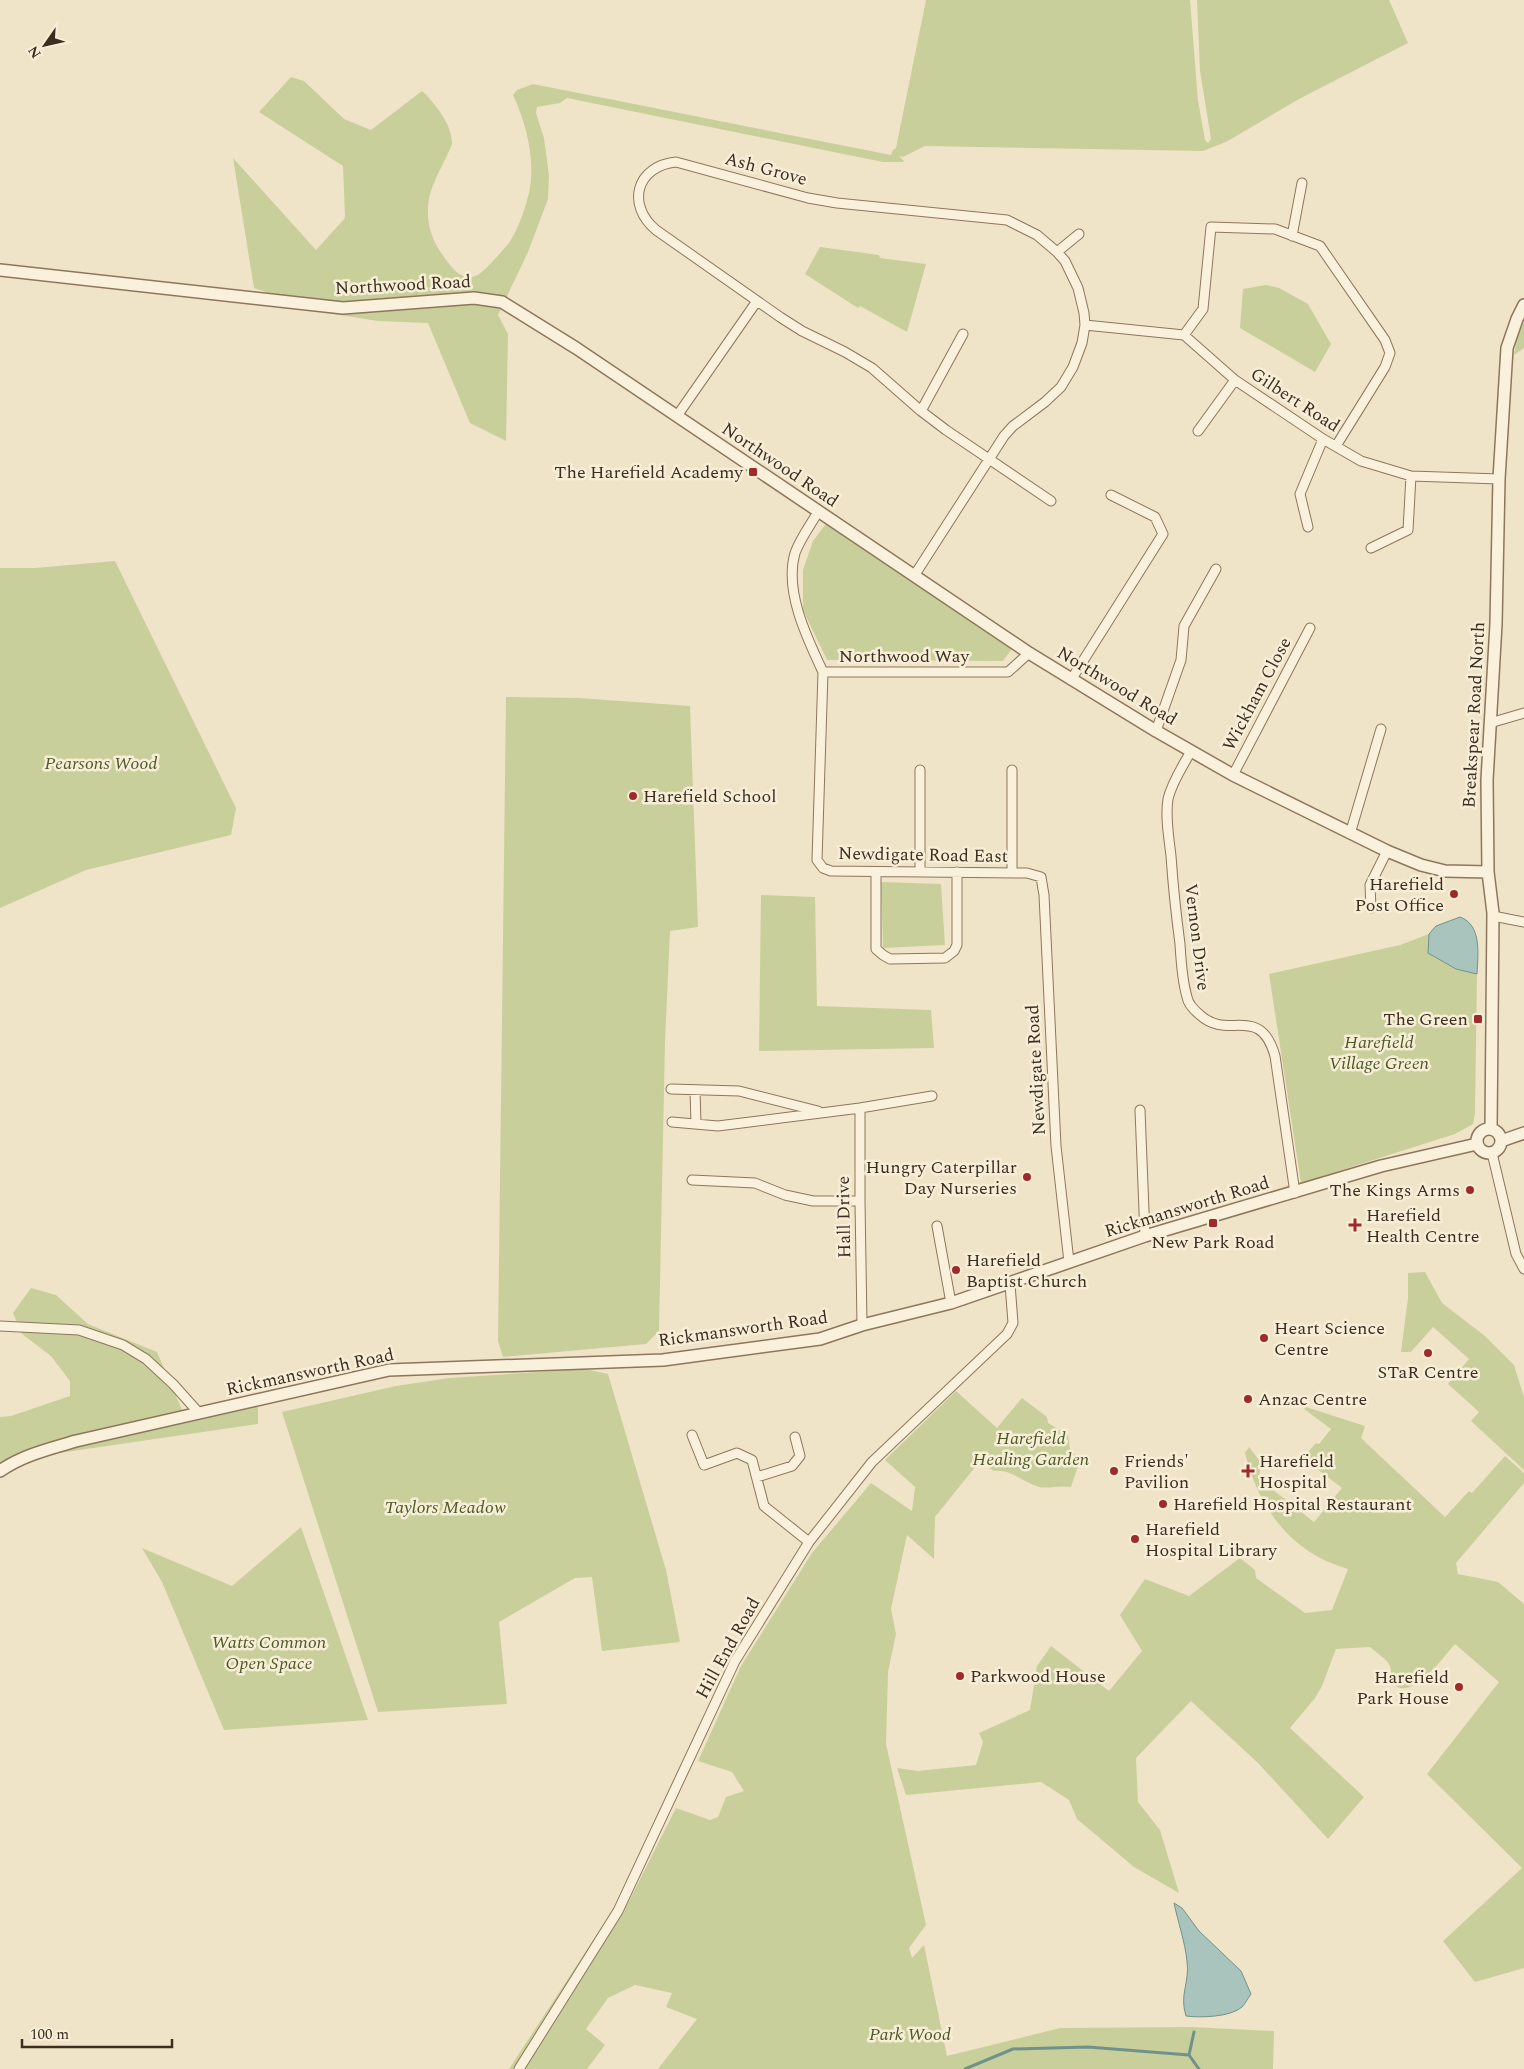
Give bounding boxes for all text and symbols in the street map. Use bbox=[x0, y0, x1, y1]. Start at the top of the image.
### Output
north arrow bbox=[20, 20, 70, 70]
text: N bbox=[23, 41, 47, 63]
street label: Ash Grove bbox=[722, 145, 810, 193]
street label: Northwood Road bbox=[334, 268, 472, 302]
street label: Gilbert Road bbox=[1245, 361, 1345, 439]
street label: Northwood Road bbox=[716, 416, 844, 514]
place label: The Harefield Academy bbox=[554, 459, 744, 486]
marker: The Harefield Academy bbox=[747, 466, 759, 478]
street label: Breakspear Road North bbox=[1456, 621, 1492, 809]
street label: Wickham Close bbox=[1216, 632, 1298, 756]
street label: Northwood Road bbox=[1052, 639, 1182, 733]
street label: Northwood Way bbox=[839, 643, 971, 670]
park label: Pearsons Wood bbox=[45, 750, 157, 777]
place label: Harefield School bbox=[643, 783, 776, 810]
marker: Harefield School bbox=[627, 790, 639, 802]
street label: Newdigate Road East bbox=[838, 840, 1008, 870]
place label: Harefield Post Office bbox=[1355, 871, 1444, 919]
street label: Vernon Drive bbox=[1177, 882, 1217, 992]
marker: Harefield Post Office bbox=[1448, 888, 1460, 900]
street label: Newdigate Road bbox=[1019, 1004, 1053, 1136]
place label: The Green bbox=[1383, 1006, 1468, 1033]
marker: The Green bbox=[1472, 1013, 1484, 1025]
park label: Harefield Village Green bbox=[1329, 1029, 1430, 1077]
place label: Hungry Caterpillar Day Nurseries bbox=[866, 1154, 1017, 1202]
street label: Rickmansworth Road bbox=[1101, 1169, 1273, 1245]
marker: Hungry Caterpillar Day Nurseries bbox=[1021, 1171, 1033, 1183]
street label: Hall Drive bbox=[830, 1176, 858, 1258]
place label: The Kings Arms bbox=[1330, 1177, 1460, 1204]
marker: The Kings Arms bbox=[1464, 1184, 1476, 1196]
place label: Harefield Health Centre bbox=[1366, 1202, 1479, 1250]
marker: New Park Road bbox=[1207, 1217, 1219, 1229]
marker: Harefield Health Centre bbox=[1348, 1218, 1362, 1232]
place label: New Park Road bbox=[1151, 1229, 1275, 1256]
place label: Harefield Baptist Church bbox=[966, 1247, 1087, 1295]
marker: Harefield Baptist Church bbox=[950, 1264, 962, 1276]
street label: Rickmansworth Road bbox=[656, 1304, 830, 1354]
place label: Heart Science Centre bbox=[1274, 1315, 1385, 1363]
marker: Heart Science Centre bbox=[1258, 1332, 1270, 1344]
street label: Rickmansworth Road bbox=[224, 1341, 396, 1403]
marker: STaR Centre bbox=[1422, 1347, 1434, 1359]
place label: STaR Centre bbox=[1378, 1359, 1478, 1386]
place label: Anzac Centre bbox=[1258, 1386, 1367, 1413]
marker: Anzac Centre bbox=[1242, 1393, 1254, 1405]
park label: Harefield Healing Garden bbox=[973, 1425, 1090, 1473]
place label: Friends' Pavilion bbox=[1124, 1448, 1189, 1496]
place label: Harefield Hospital bbox=[1259, 1448, 1334, 1496]
marker: Harefield Hospital bbox=[1241, 1464, 1255, 1478]
marker: Friends' Pavilion bbox=[1108, 1465, 1120, 1477]
place label: Harefield Hospital Restaurant bbox=[1173, 1491, 1412, 1518]
park label: Taylors Meadow bbox=[384, 1494, 506, 1521]
marker: Harefield Hospital Restaurant bbox=[1157, 1498, 1169, 1510]
place label: Harefield Hospital Library bbox=[1145, 1516, 1278, 1564]
marker: Harefield Hospital Library bbox=[1129, 1533, 1141, 1545]
street label: Hill End Road bbox=[689, 1592, 767, 1704]
park label: Watts Common Open Space bbox=[212, 1629, 327, 1677]
place label: Parkwood House bbox=[970, 1663, 1106, 1690]
place label: Harefield Park House bbox=[1356, 1664, 1449, 1712]
marker: Parkwood House bbox=[954, 1670, 966, 1682]
marker: Harefield Park House bbox=[1453, 1681, 1465, 1693]
scale bar bbox=[22, 2016, 172, 2048]
park label: Park Wood bbox=[869, 2021, 951, 2048]
text: 100 m bbox=[30, 2023, 69, 2046]

